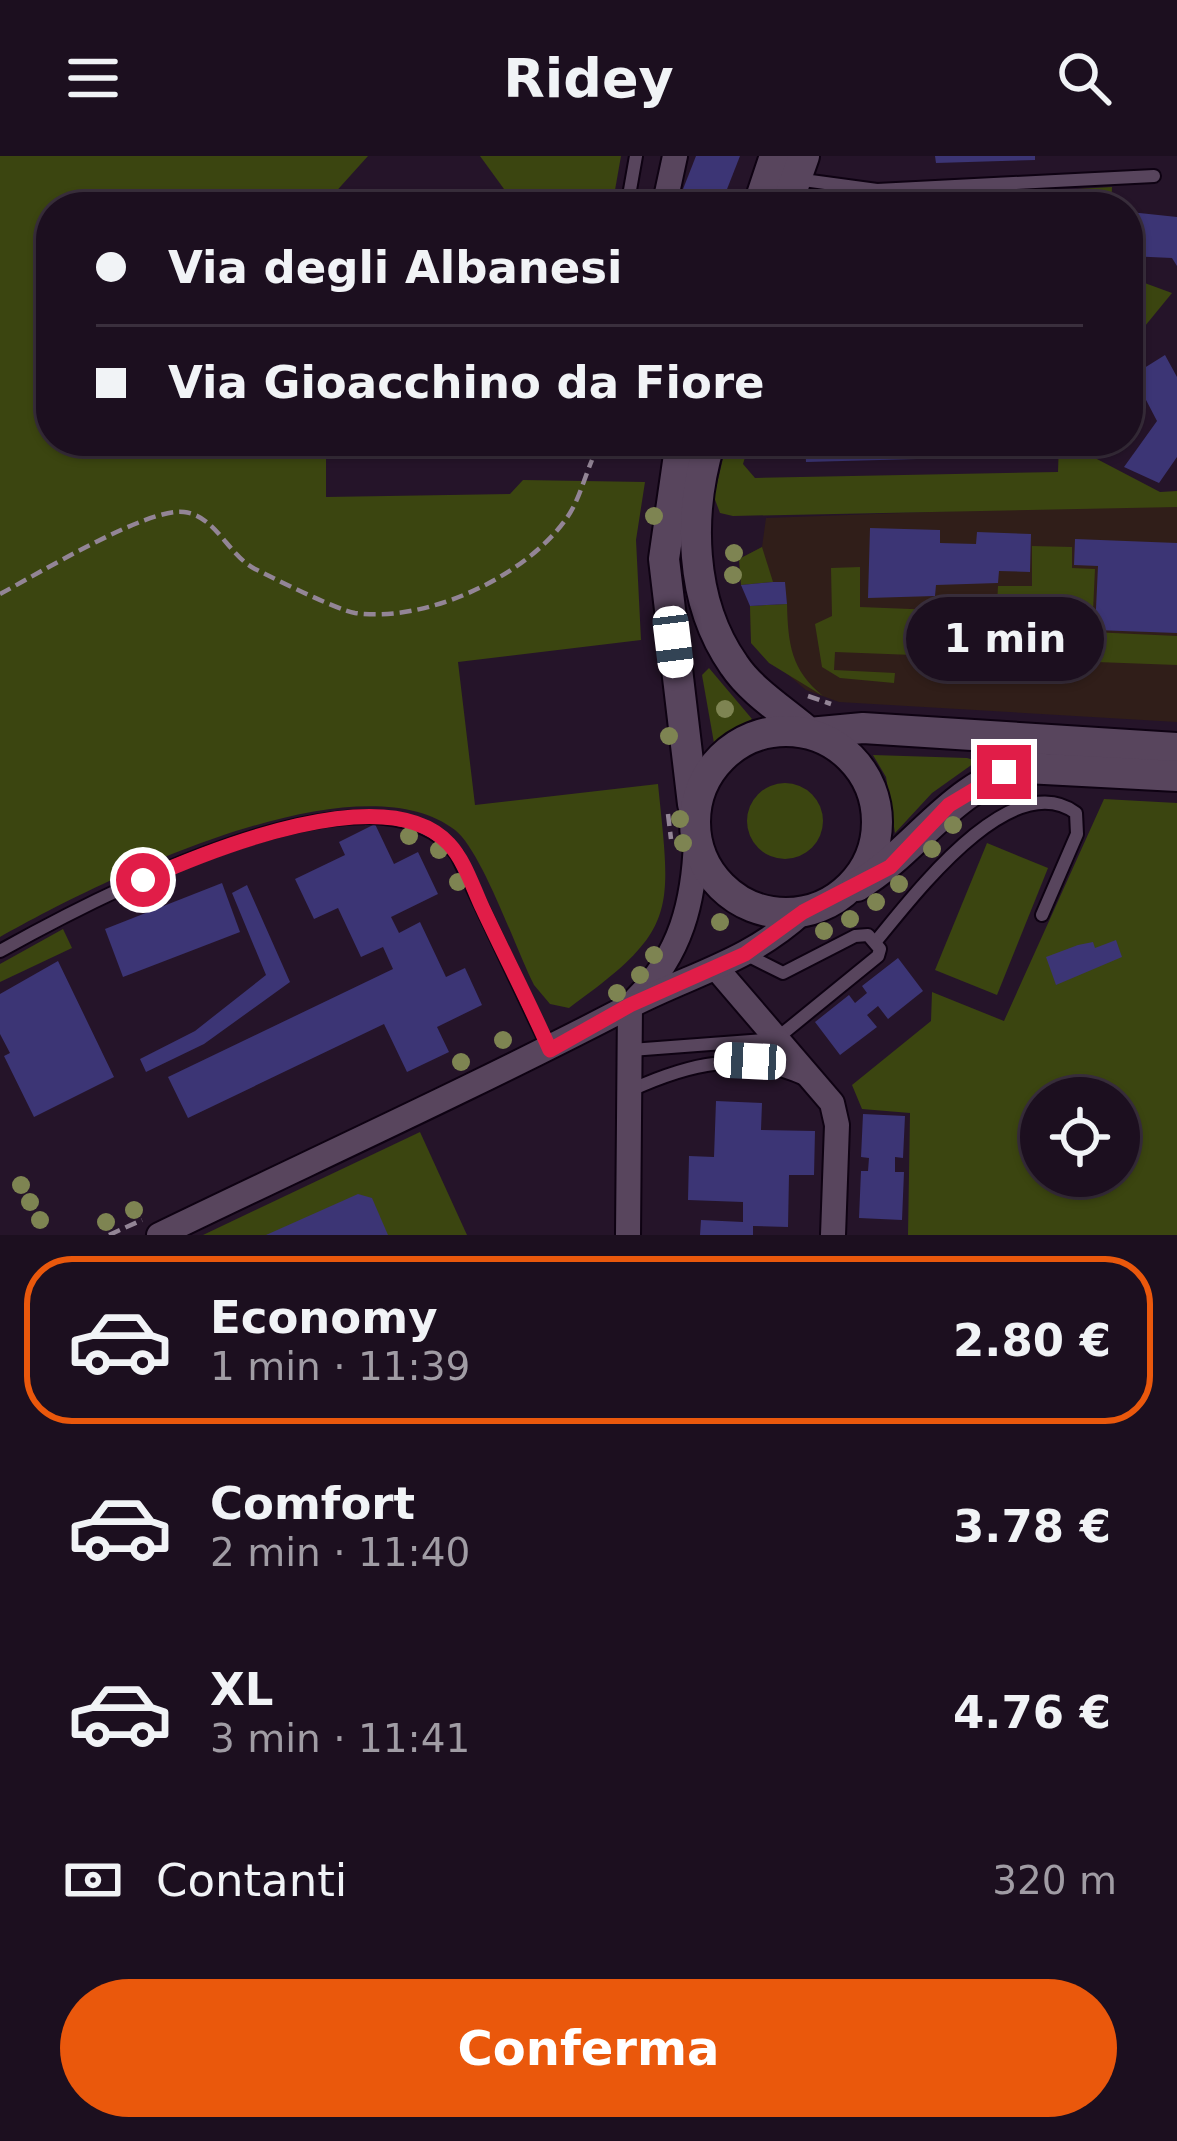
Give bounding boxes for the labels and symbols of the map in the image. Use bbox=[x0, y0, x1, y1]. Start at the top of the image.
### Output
callout: 1 min bbox=[905, 598, 1103, 682]
car bbox=[651, 604, 695, 680]
route end bbox=[977, 745, 1031, 799]
route start bbox=[116, 853, 170, 907]
car bbox=[713, 1041, 787, 1081]

